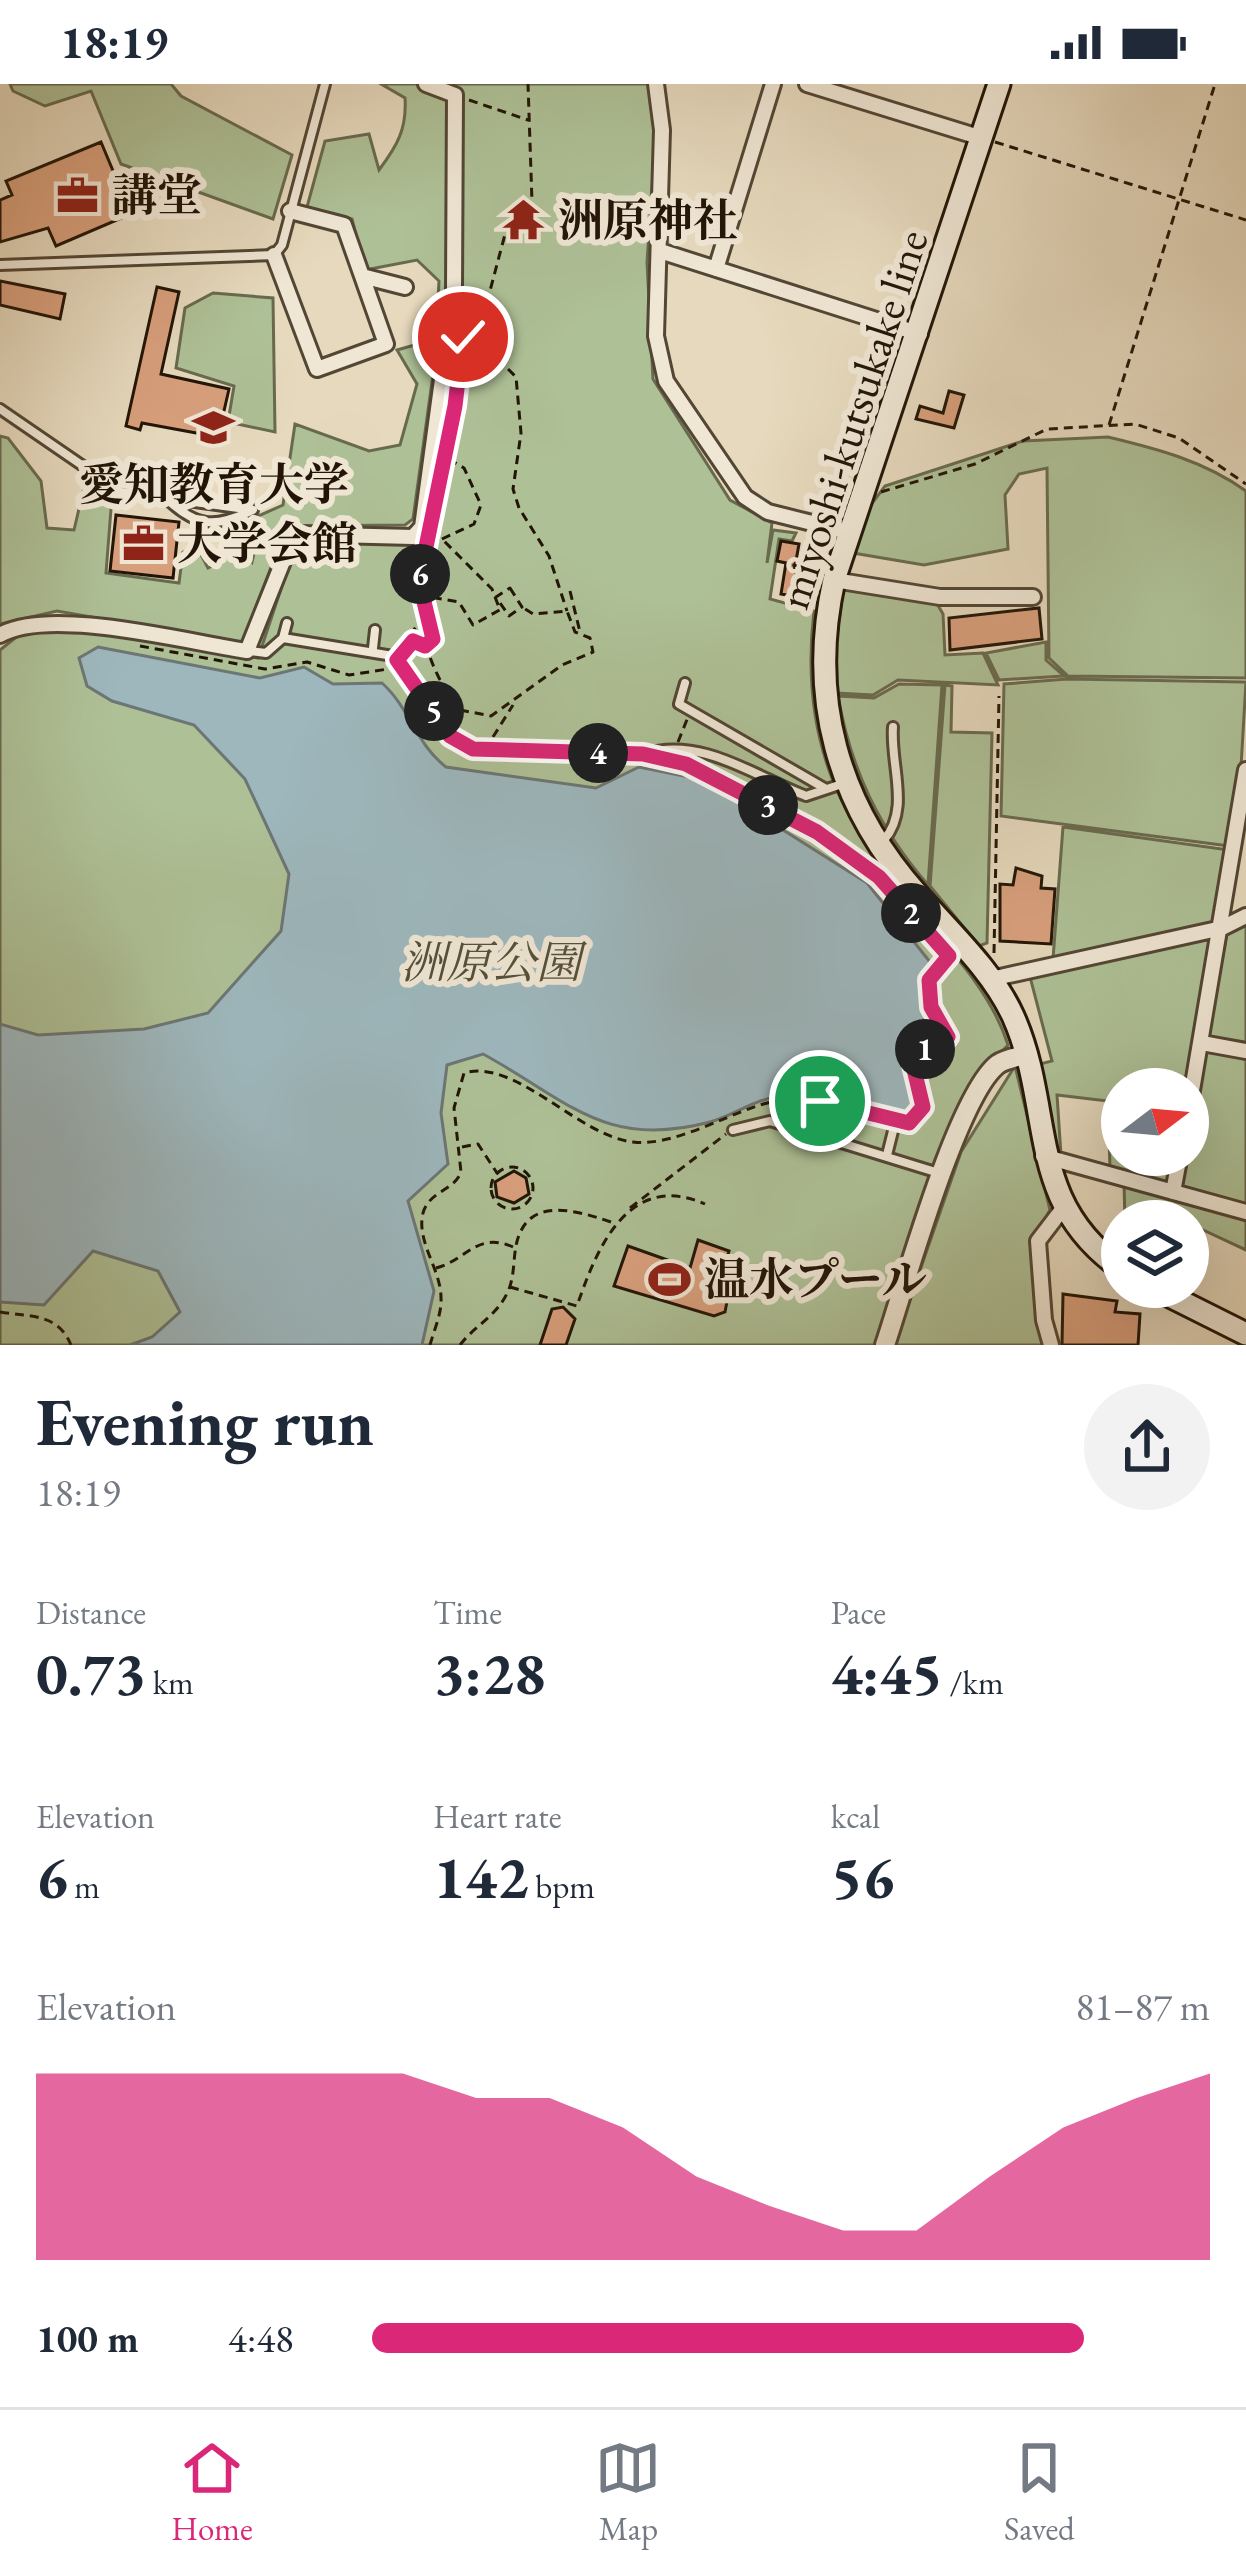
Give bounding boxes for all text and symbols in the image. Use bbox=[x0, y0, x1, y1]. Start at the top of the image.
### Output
text: 18:19 bbox=[60, 13, 168, 71]
place label: 講堂 bbox=[112, 166, 202, 224]
office icon: 講堂 bbox=[55, 172, 101, 218]
place label: 洲原神社 bbox=[558, 191, 738, 249]
temple icon: 洲原神社 bbox=[501, 197, 547, 243]
street label: miyoshi-kutsukake line bbox=[763, 222, 941, 616]
pin bbox=[412, 286, 514, 388]
icon: check bbox=[430, 304, 496, 370]
school or university icon: 愛知教育大学 bbox=[191, 405, 237, 451]
place label: 愛知教育大学 bbox=[79, 455, 349, 513]
place label: 大学会館 bbox=[177, 514, 357, 572]
office icon: 大学会館 bbox=[120, 520, 166, 566]
pin: 6 bbox=[390, 544, 450, 604]
text: 6 bbox=[411, 552, 429, 595]
pin: 5 bbox=[404, 681, 464, 741]
text: 5 bbox=[425, 689, 443, 732]
pin: 4 bbox=[568, 723, 628, 783]
text: 4 bbox=[589, 731, 607, 774]
pin: 3 bbox=[738, 775, 798, 835]
text: 3 bbox=[759, 783, 777, 826]
pin: 2 bbox=[881, 883, 941, 943]
text: 2 bbox=[902, 891, 920, 934]
park label: 洲原公園 bbox=[401, 933, 588, 991]
pin: 1 bbox=[895, 1019, 955, 1079]
text: 1 bbox=[916, 1027, 934, 1070]
pin bbox=[769, 1050, 871, 1152]
icon: arrive bbox=[787, 1068, 853, 1134]
north arrow bbox=[1101, 1068, 1209, 1176]
map controls bbox=[1101, 1068, 1209, 1308]
button: layers bbox=[1101, 1200, 1209, 1308]
place label: 温水プール bbox=[704, 1250, 927, 1308]
sports icon: 温水プール bbox=[647, 1256, 693, 1302]
text: Evening run bbox=[36, 1379, 374, 1465]
button: share bbox=[1084, 1384, 1210, 1510]
text: 18:19 bbox=[36, 1467, 121, 1518]
text: Distance bbox=[36, 1591, 146, 1634]
text: Time bbox=[433, 1591, 502, 1634]
text: Pace bbox=[831, 1591, 886, 1634]
text: 0.73 bbox=[36, 1634, 146, 1712]
text: 3:28 bbox=[433, 1634, 545, 1712]
text: 4:45 bbox=[831, 1634, 943, 1712]
text: km bbox=[146, 1661, 194, 1704]
text: /km bbox=[943, 1661, 1004, 1704]
text: Elevation bbox=[36, 1795, 155, 1838]
text: Heart rate bbox=[433, 1795, 562, 1838]
text: kcal bbox=[831, 1795, 880, 1838]
text: 6 bbox=[36, 1838, 68, 1916]
text: 142 bbox=[433, 1838, 529, 1916]
text: 56 bbox=[831, 1838, 894, 1916]
text: m bbox=[68, 1865, 100, 1908]
text: bpm bbox=[529, 1865, 595, 1908]
text: Elevation bbox=[36, 1981, 176, 2032]
text: 81–87 m bbox=[1076, 1981, 1210, 2032]
text: 100 m bbox=[36, 2313, 139, 2364]
text: 4:48 bbox=[228, 2313, 294, 2364]
tab: Home bbox=[171, 2435, 253, 2550]
tab: Map bbox=[595, 2435, 661, 2550]
tab: Saved bbox=[1004, 2435, 1075, 2550]

